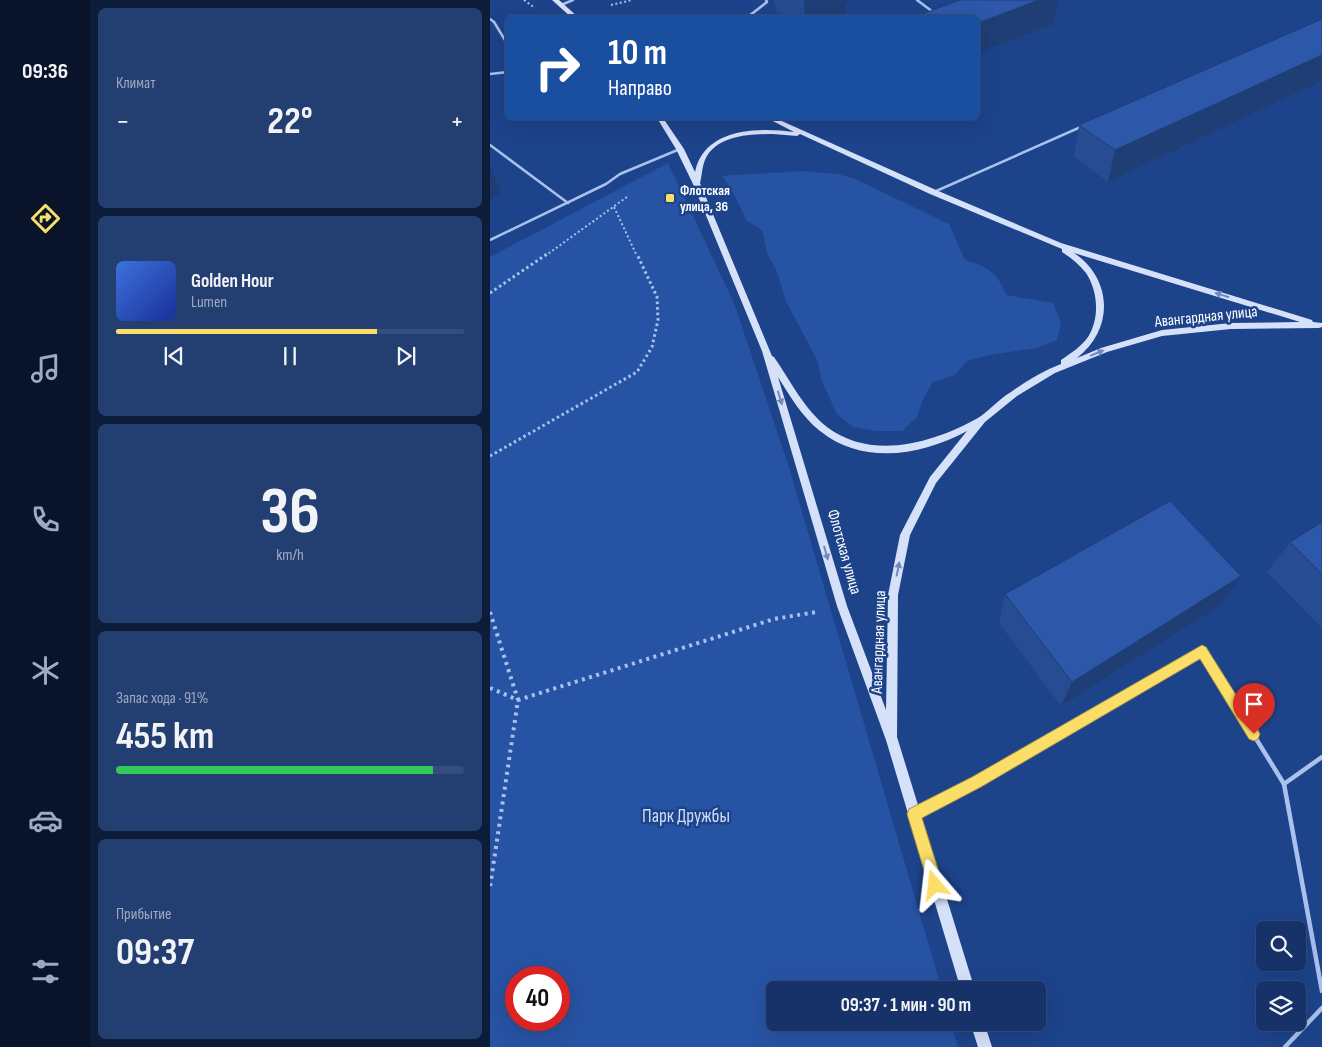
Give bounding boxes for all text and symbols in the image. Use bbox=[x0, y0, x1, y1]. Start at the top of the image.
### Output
text: 10 m bbox=[608, 32, 667, 75]
icon: right bbox=[525, 35, 590, 100]
text: 09:36 bbox=[22, 58, 68, 85]
text: Климат bbox=[116, 74, 156, 93]
text: Направо bbox=[608, 75, 672, 102]
text: 22° bbox=[267, 99, 313, 144]
text: − bbox=[116, 105, 130, 138]
text: + bbox=[450, 105, 464, 138]
place label: Флотская улица, 36 bbox=[680, 182, 730, 215]
marker: Флотская улица, 36 bbox=[664, 192, 676, 204]
icon: directions bbox=[28, 201, 63, 236]
text: Golden Hour bbox=[191, 270, 274, 293]
one-way arrow bbox=[1215, 291, 1230, 299]
text: Lumen bbox=[191, 293, 227, 312]
street label: Авангардная улица bbox=[1153, 302, 1258, 332]
icon: previous bbox=[160, 342, 188, 370]
icon: pause bbox=[276, 342, 304, 370]
icon: next bbox=[392, 342, 420, 370]
one-way arrow bbox=[1090, 348, 1104, 356]
icon: music bbox=[28, 351, 63, 386]
one-way arrow bbox=[776, 390, 784, 405]
text: 36 bbox=[260, 474, 320, 552]
icon: phone bbox=[28, 502, 63, 537]
street label: Флотская улица bbox=[823, 507, 865, 597]
text: km/h bbox=[276, 546, 304, 565]
one-way arrow bbox=[823, 546, 831, 561]
one-way arrow bbox=[895, 561, 903, 577]
street label: Авангардная улица bbox=[868, 590, 890, 695]
icon: climate bbox=[28, 653, 63, 688]
pin bbox=[1233, 683, 1275, 734]
text: Запас хода · 91% bbox=[116, 689, 208, 708]
icon: arrive bbox=[1240, 690, 1268, 718]
text: 455 km bbox=[116, 714, 214, 759]
icon: car bbox=[28, 803, 63, 838]
park label: Парк Дружбы bbox=[642, 805, 730, 828]
position arrow bbox=[908, 858, 960, 910]
text: Прибытие bbox=[116, 905, 171, 924]
map controls bbox=[1256, 921, 1306, 1031]
button: search bbox=[1256, 921, 1306, 971]
text: 09:37 bbox=[116, 930, 194, 975]
icon: filters bbox=[28, 954, 63, 989]
speed limit sign: 40 bbox=[505, 966, 570, 1031]
button: layers bbox=[1256, 981, 1306, 1031]
text: 09:37 · 1 мин · 90 m bbox=[841, 994, 971, 1017]

